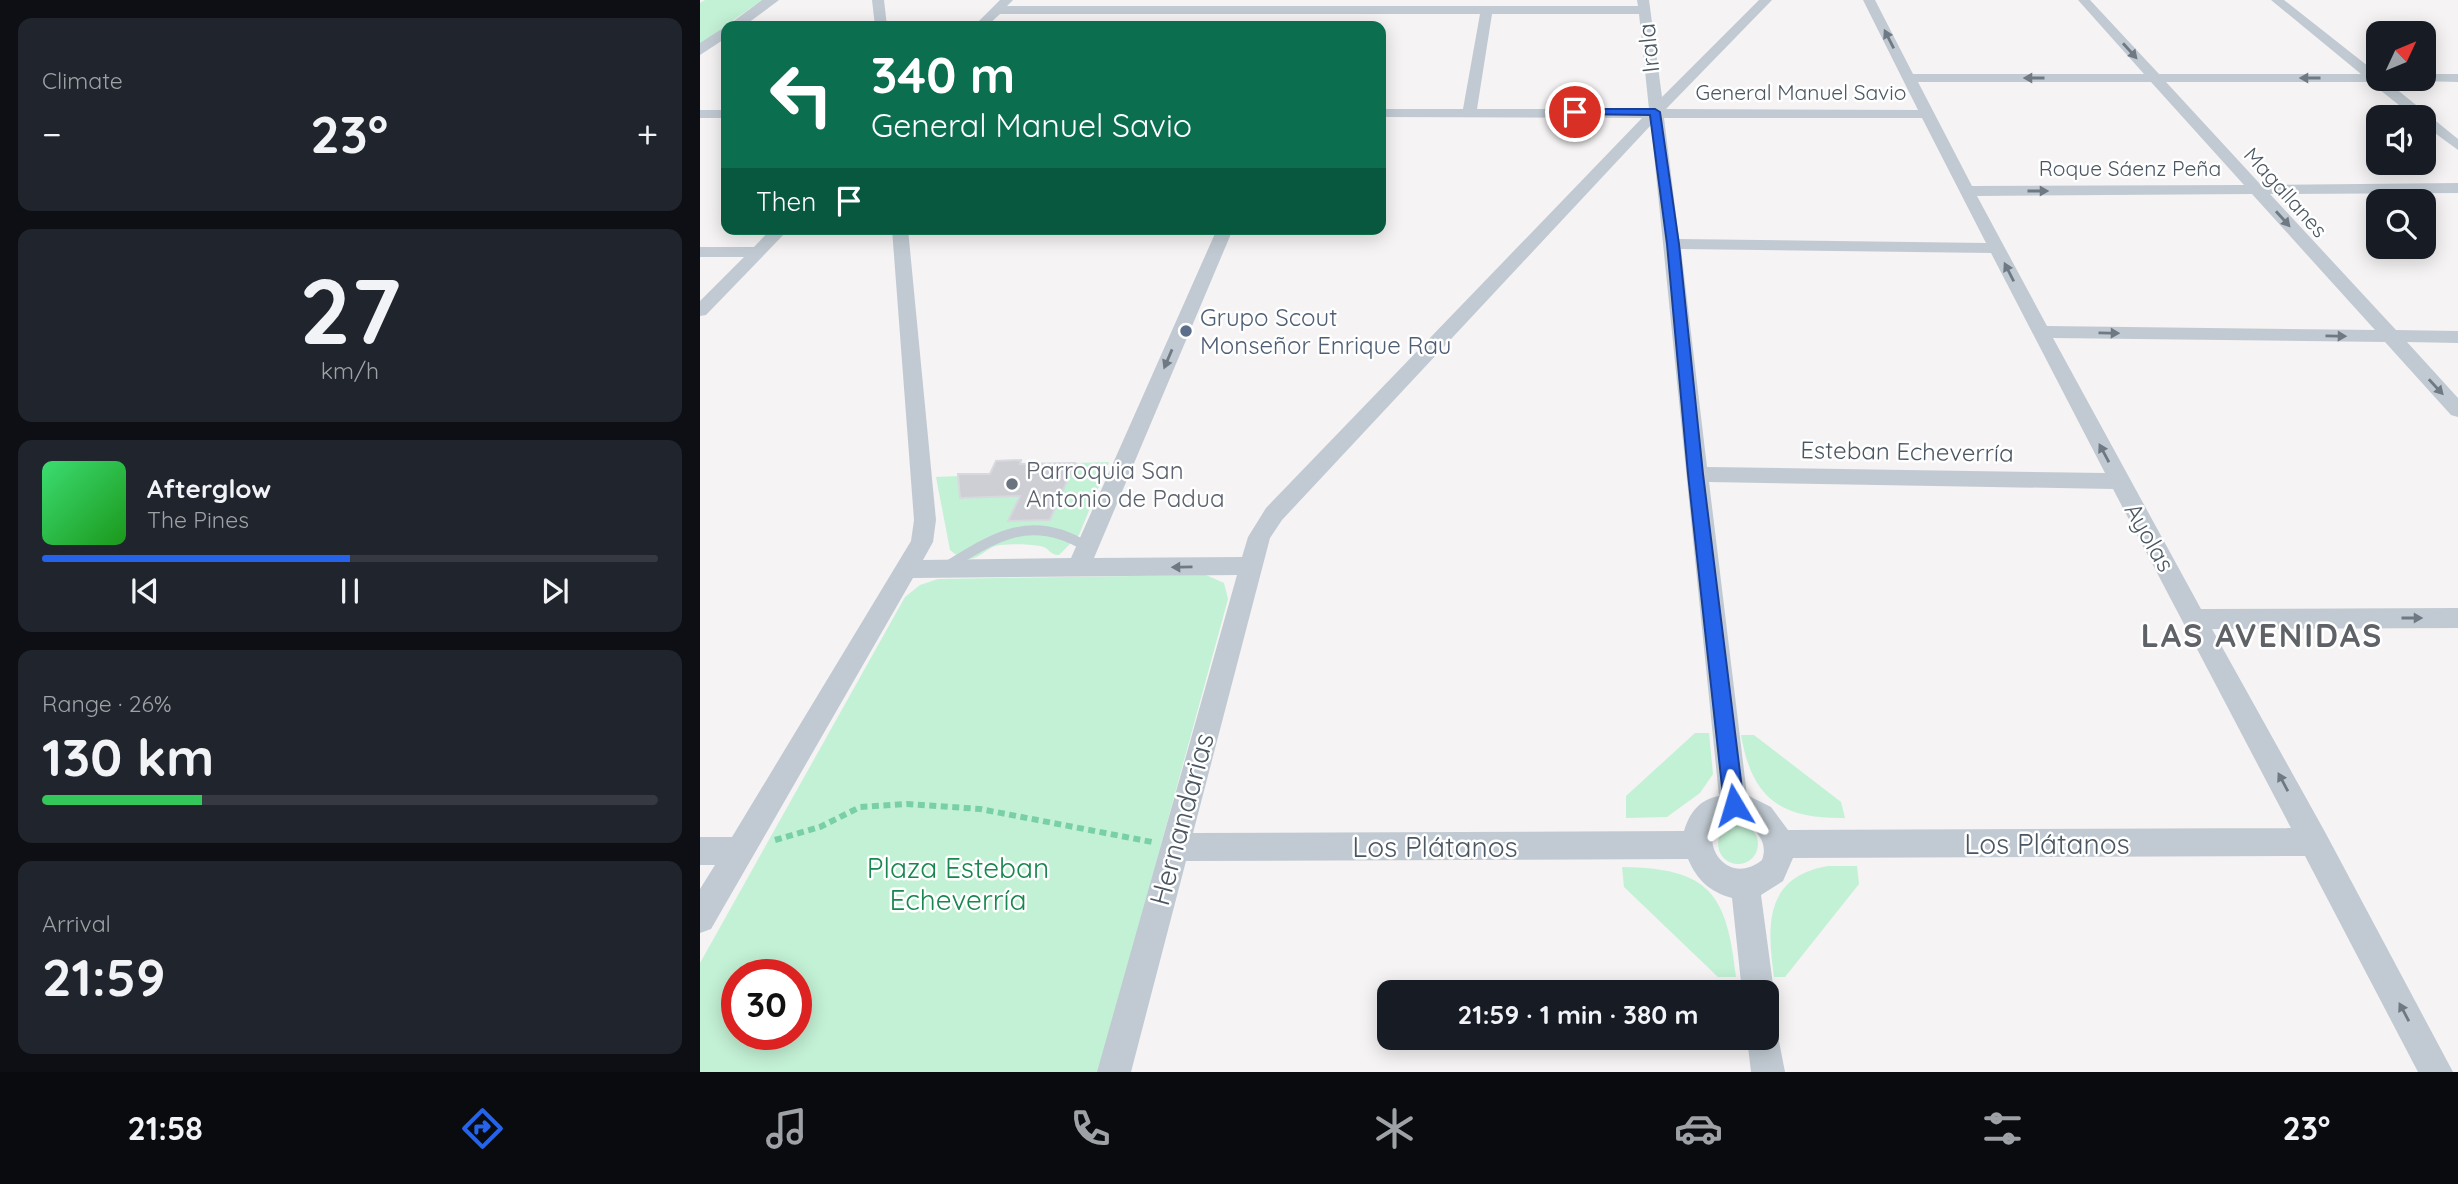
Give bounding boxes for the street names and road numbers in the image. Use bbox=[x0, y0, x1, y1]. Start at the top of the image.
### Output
street label: Irala bbox=[1630, 22, 1666, 74]
street label: General Manuel Savio bbox=[1696, 79, 1906, 105]
street label: Magallanes bbox=[2239, 142, 2333, 242]
street label: Roque Sáenz Peña bbox=[2039, 155, 2221, 181]
street label: Esteban Echeverría bbox=[1800, 434, 2014, 468]
street label: Ayolas bbox=[2118, 497, 2182, 577]
street label: Hernandarias bbox=[1141, 729, 1221, 909]
street label: Los Plátanos bbox=[1964, 826, 2130, 861]
street label: Los Plátanos bbox=[1352, 829, 1518, 864]

